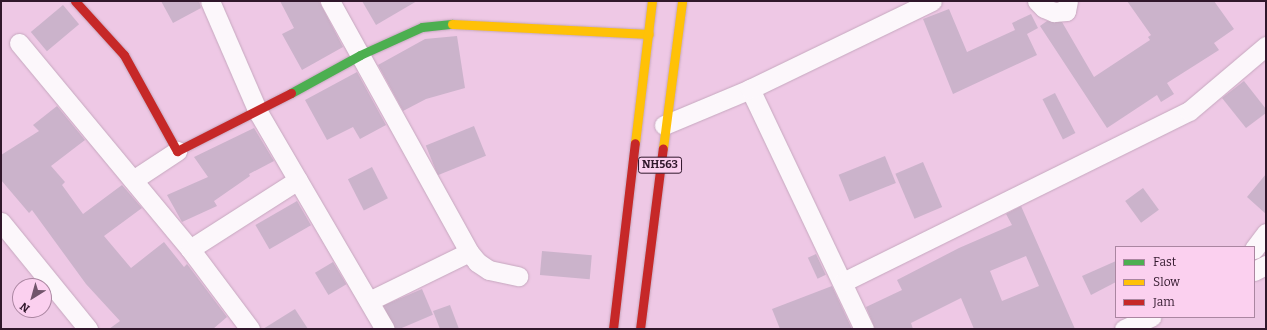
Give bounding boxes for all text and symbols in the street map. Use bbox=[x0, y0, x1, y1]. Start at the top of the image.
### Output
road number: NH563 bbox=[638, 156, 682, 174]
legend bbox=[1115, 246, 1255, 318]
text: Fast bbox=[1153, 255, 1176, 269]
text: Slow bbox=[1153, 275, 1180, 289]
north arrow bbox=[12, 278, 52, 318]
text: Jam bbox=[1153, 295, 1175, 309]
text: N bbox=[18, 299, 32, 315]

